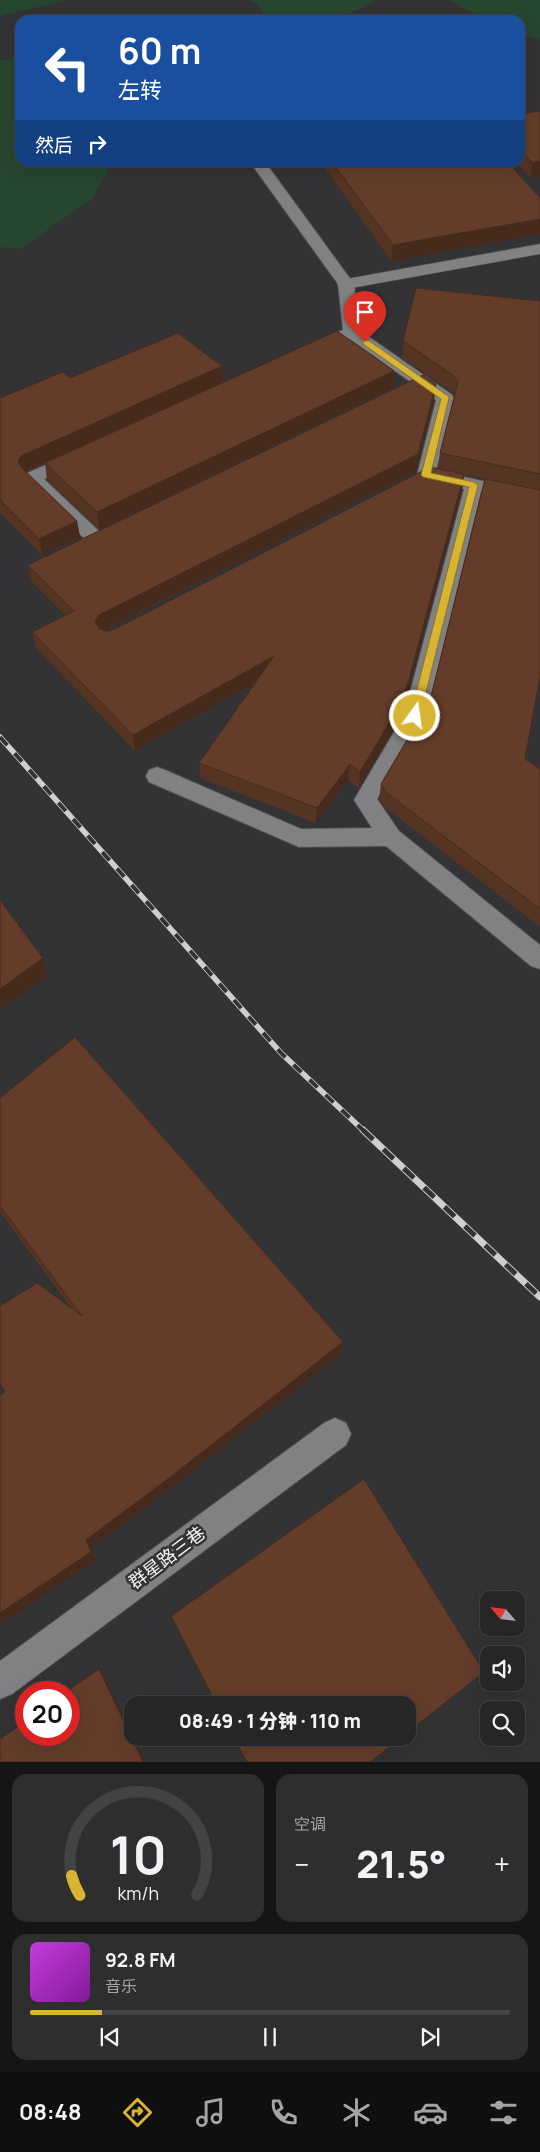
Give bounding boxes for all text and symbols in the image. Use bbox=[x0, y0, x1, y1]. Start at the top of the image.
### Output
text: 60 m bbox=[118, 27, 201, 75]
icon: left bbox=[35, 35, 100, 100]
text: 左转 bbox=[118, 75, 162, 105]
icon: right bbox=[83, 130, 111, 158]
text: 然后 bbox=[35, 132, 73, 158]
pin bbox=[344, 291, 386, 342]
icon: arrive bbox=[351, 298, 379, 326]
position arrow bbox=[388, 689, 440, 741]
street label: 群星路三巷 bbox=[123, 1521, 210, 1594]
north arrow bbox=[480, 1591, 525, 1636]
map controls bbox=[480, 1591, 525, 1746]
button: sound bbox=[480, 1646, 525, 1691]
speed limit sign: 20 bbox=[15, 1681, 80, 1746]
button: search bbox=[480, 1701, 525, 1746]
text: 08:49 · 1 分钟 · 110 m bbox=[179, 1708, 361, 1734]
text: 空调 bbox=[294, 1813, 326, 1835]
text: 10 bbox=[110, 1819, 167, 1890]
text: 21.5° bbox=[356, 1837, 447, 1889]
text: − bbox=[294, 1845, 309, 1883]
text: + bbox=[494, 1845, 510, 1883]
text: km/h bbox=[117, 1881, 159, 1905]
text: 92.8 FM bbox=[105, 1947, 176, 1973]
text: 音乐 bbox=[105, 1975, 137, 1997]
icon: previous bbox=[96, 2023, 124, 2051]
icon: pause bbox=[256, 2023, 284, 2051]
icon: next bbox=[416, 2023, 444, 2051]
icon: directions bbox=[120, 2095, 155, 2130]
icon: music bbox=[193, 2095, 228, 2130]
icon: phone bbox=[266, 2095, 301, 2130]
icon: climate bbox=[339, 2095, 374, 2130]
icon: car bbox=[413, 2095, 448, 2130]
icon: filters bbox=[486, 2095, 521, 2130]
text: 08:48 bbox=[19, 2097, 81, 2127]

